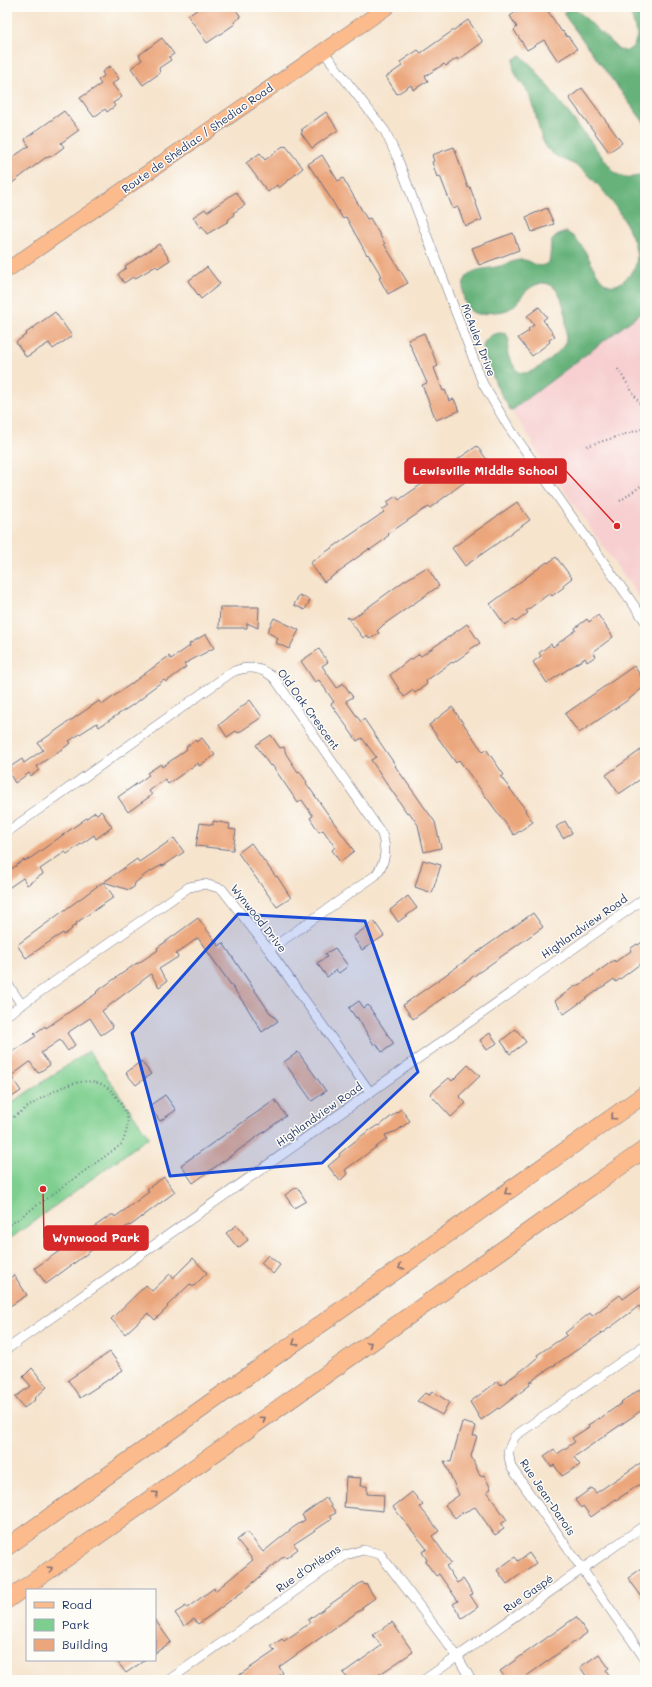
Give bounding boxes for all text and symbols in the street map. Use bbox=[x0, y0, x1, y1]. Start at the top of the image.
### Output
street label: Route de Shédiac / Shediac Road bbox=[118, 80, 276, 196]
street label: McAuley Drive bbox=[458, 301, 500, 379]
callout: Lewisville Middle School bbox=[405, 459, 566, 483]
text: Lewisville Middle School bbox=[412, 462, 558, 478]
street label: Old Oak Crescent bbox=[275, 665, 344, 753]
street label: Wynwood Drive bbox=[228, 881, 290, 955]
street label: Highlandview Road bbox=[538, 891, 630, 961]
street label: Highlandview Road bbox=[273, 1079, 365, 1149]
one-way arrow bbox=[610, 1112, 617, 1120]
one-way arrow bbox=[504, 1187, 511, 1195]
callout: Wynwood Park bbox=[44, 1226, 148, 1250]
text: Wynwood Park bbox=[52, 1229, 140, 1245]
one-way arrow bbox=[398, 1263, 405, 1270]
one-way arrow bbox=[292, 1338, 299, 1346]
one-way arrow bbox=[364, 1342, 371, 1349]
one-way arrow bbox=[258, 1417, 265, 1424]
street label: Rue Jean-Darois bbox=[517, 1456, 579, 1538]
one-way arrow bbox=[152, 1492, 159, 1499]
street label: Rue d'Orléans bbox=[273, 1541, 343, 1595]
one-way arrow bbox=[46, 1567, 53, 1574]
street label: Rue Gaspé bbox=[500, 1570, 556, 1616]
legend bbox=[26, 1589, 156, 1661]
text: Road bbox=[62, 1596, 92, 1612]
text: Park bbox=[62, 1616, 89, 1632]
text: Building bbox=[62, 1636, 108, 1652]

